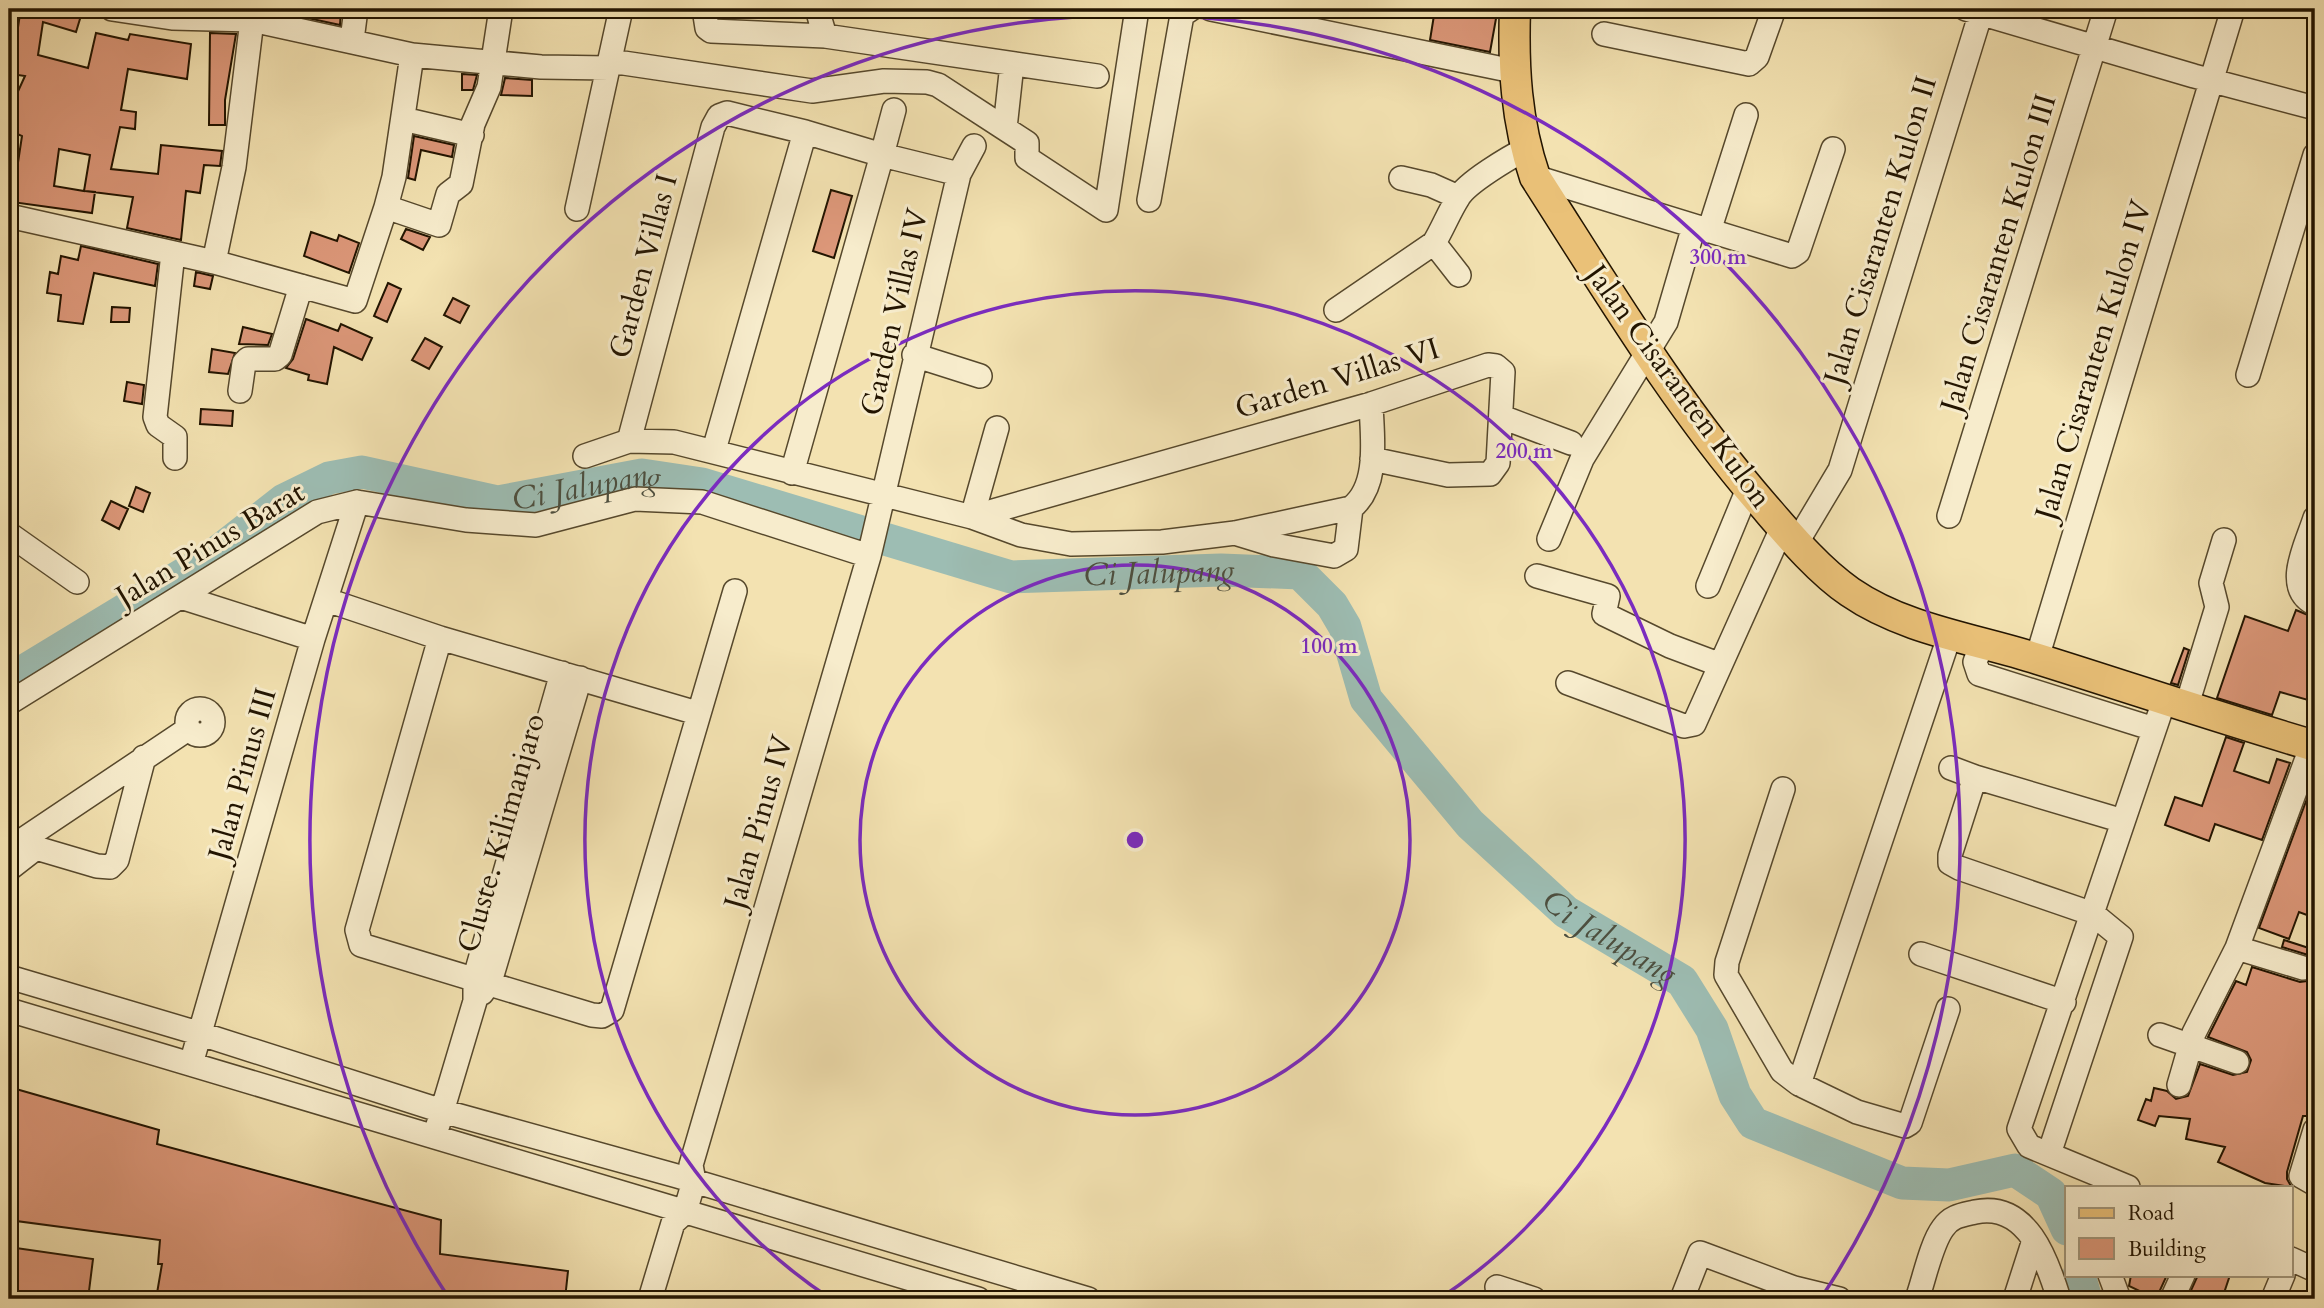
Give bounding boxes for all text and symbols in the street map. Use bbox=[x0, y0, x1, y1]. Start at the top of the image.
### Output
street label: Jalan Cisaranten Kulon II bbox=[1813, 71, 1947, 393]
street label: Jalan Cisaranten Kulon III bbox=[1929, 89, 2066, 421]
street label: Garden Villas I bbox=[599, 169, 688, 363]
street label: Jalan Cisaranten Kulon IV bbox=[2024, 195, 2162, 529]
street label: Garden Villas IV bbox=[851, 204, 938, 420]
text: 300 m bbox=[1689, 243, 1747, 272]
street label: Jalan Cisaranten Kulon bbox=[1574, 253, 1781, 516]
street label: Garden Villas VI bbox=[1230, 328, 1444, 429]
text: 200 m bbox=[1495, 437, 1553, 466]
water label: Ci Jalupang bbox=[508, 453, 665, 522]
street label: Jalan Pinus Barat bbox=[105, 472, 313, 619]
water label: Ci Jalupang bbox=[1083, 549, 1236, 598]
text: 100 m bbox=[1300, 632, 1358, 661]
street label: Jalan Pinus III bbox=[197, 683, 287, 869]
street label: Cluste. Kilimanjaro bbox=[448, 709, 555, 957]
street label: Jalan Pinus IV bbox=[713, 731, 803, 918]
centre of rings bbox=[1123, 828, 1147, 852]
water label: Ci Jalupang bbox=[1532, 879, 1685, 996]
legend bbox=[2065, 1186, 2292, 1276]
text: Road bbox=[2128, 1199, 2174, 1228]
text: Building bbox=[2128, 1235, 2206, 1264]

